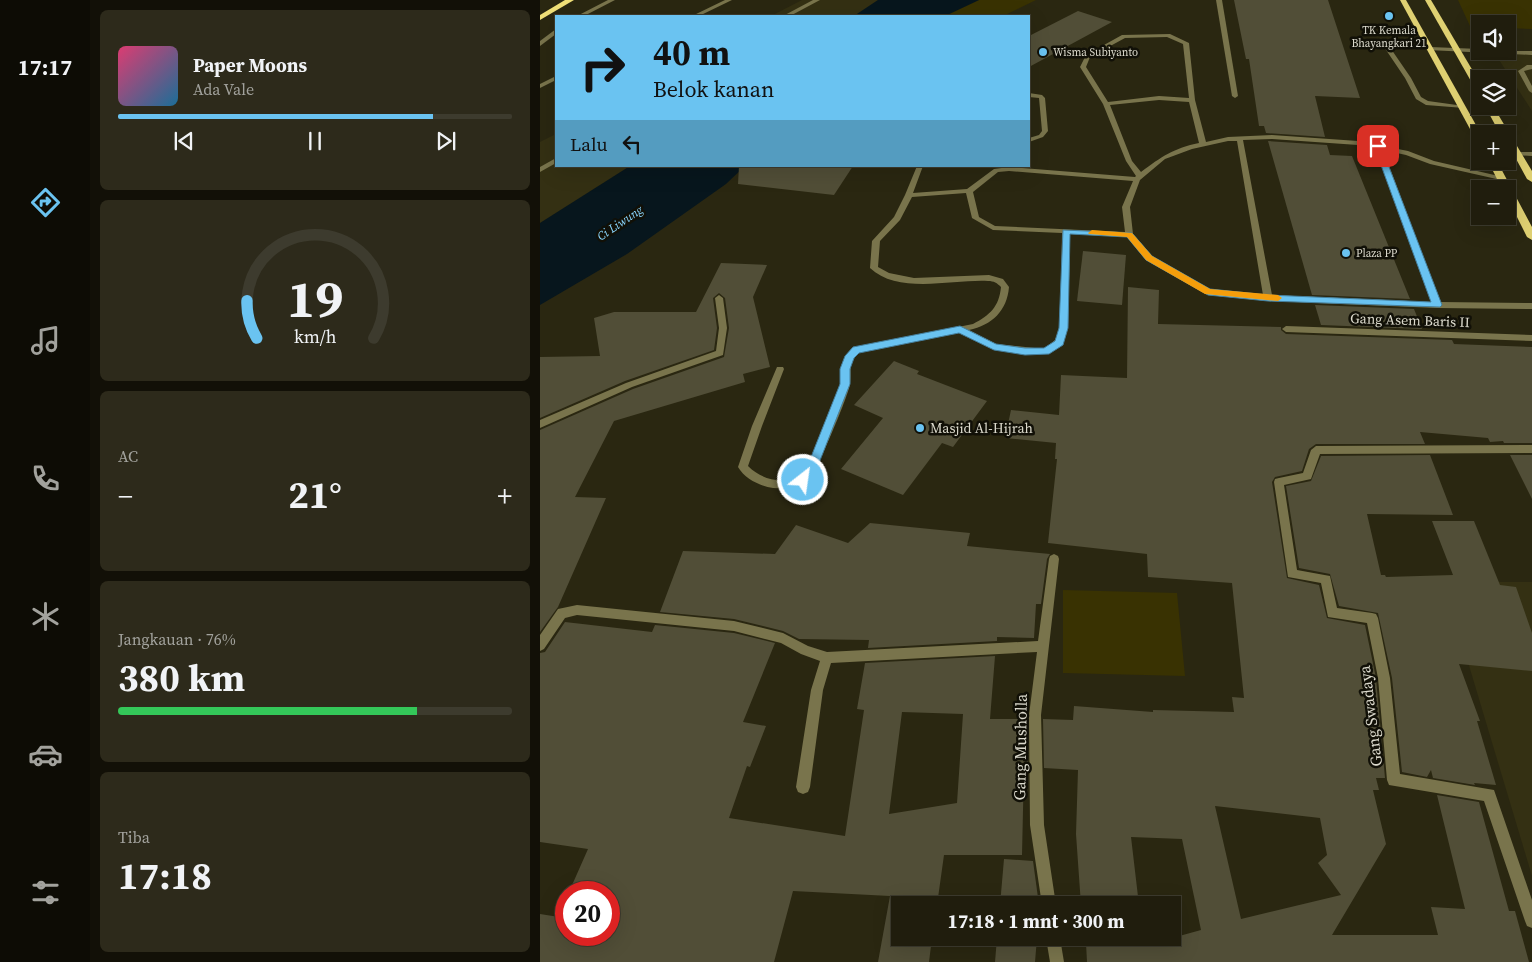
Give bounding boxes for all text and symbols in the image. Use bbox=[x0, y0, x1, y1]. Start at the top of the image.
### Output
marker: TK Kemala Bhayangkari 21 bbox=[1383, 10, 1395, 22]
map controls bbox=[1471, 15, 1516, 225]
button: sound bbox=[1471, 15, 1516, 60]
place label: TK Kemala Bhayangkari 21 bbox=[1351, 23, 1427, 51]
text: 40 m bbox=[653, 29, 730, 77]
icon: right bbox=[570, 35, 635, 100]
place label: Wisma Subiyanto bbox=[1053, 45, 1138, 60]
marker: Wisma Subiyanto bbox=[1037, 46, 1049, 58]
text: 17:17 bbox=[18, 52, 72, 82]
text: Paper Moons bbox=[193, 52, 307, 78]
button: layers bbox=[1471, 70, 1516, 115]
text: Belok kanan bbox=[653, 74, 774, 104]
text: Ada Vale bbox=[193, 78, 254, 100]
pin bbox=[1357, 125, 1399, 167]
button: + bbox=[1471, 125, 1516, 170]
icon: previous bbox=[170, 127, 198, 155]
icon: pause bbox=[301, 127, 329, 155]
icon: next bbox=[432, 127, 460, 155]
icon: left bbox=[618, 130, 646, 158]
text: Lalu bbox=[570, 131, 608, 157]
icon: arrive bbox=[1364, 132, 1392, 160]
button: − bbox=[1471, 180, 1516, 225]
icon: directions bbox=[28, 185, 63, 220]
water label: Ci Liwung bbox=[594, 201, 647, 244]
place label: Plaza PP bbox=[1356, 246, 1398, 261]
marker: Plaza PP bbox=[1340, 247, 1352, 259]
text: 19 bbox=[287, 263, 343, 334]
street label: Gang Asem Baris II bbox=[1350, 308, 1470, 332]
icon: music bbox=[28, 323, 63, 358]
text: km/h bbox=[294, 324, 337, 349]
place label: Masjid Al-Hijrah bbox=[930, 418, 1033, 438]
marker: Masjid Al-Hijrah bbox=[914, 422, 926, 434]
text: AC bbox=[118, 445, 138, 467]
position arrow bbox=[776, 453, 828, 505]
icon: phone bbox=[28, 461, 63, 496]
text: 21° bbox=[288, 469, 342, 521]
text: − bbox=[118, 477, 133, 515]
text: + bbox=[497, 477, 512, 515]
icon: climate bbox=[28, 599, 63, 634]
text: Jangkauan · 76% bbox=[118, 628, 236, 650]
text: 380 km bbox=[118, 652, 245, 704]
street label: Gang Swadaya bbox=[1353, 663, 1387, 768]
street label: Gang Musholla bbox=[1008, 693, 1032, 801]
icon: car bbox=[28, 737, 63, 772]
text: Tiba bbox=[118, 826, 150, 848]
text: 17:18 bbox=[118, 850, 212, 902]
icon: filters bbox=[28, 875, 63, 910]
speed limit sign: 20 bbox=[555, 881, 620, 946]
text: 17:18 · 1 mnt · 300 m bbox=[948, 908, 1124, 934]

